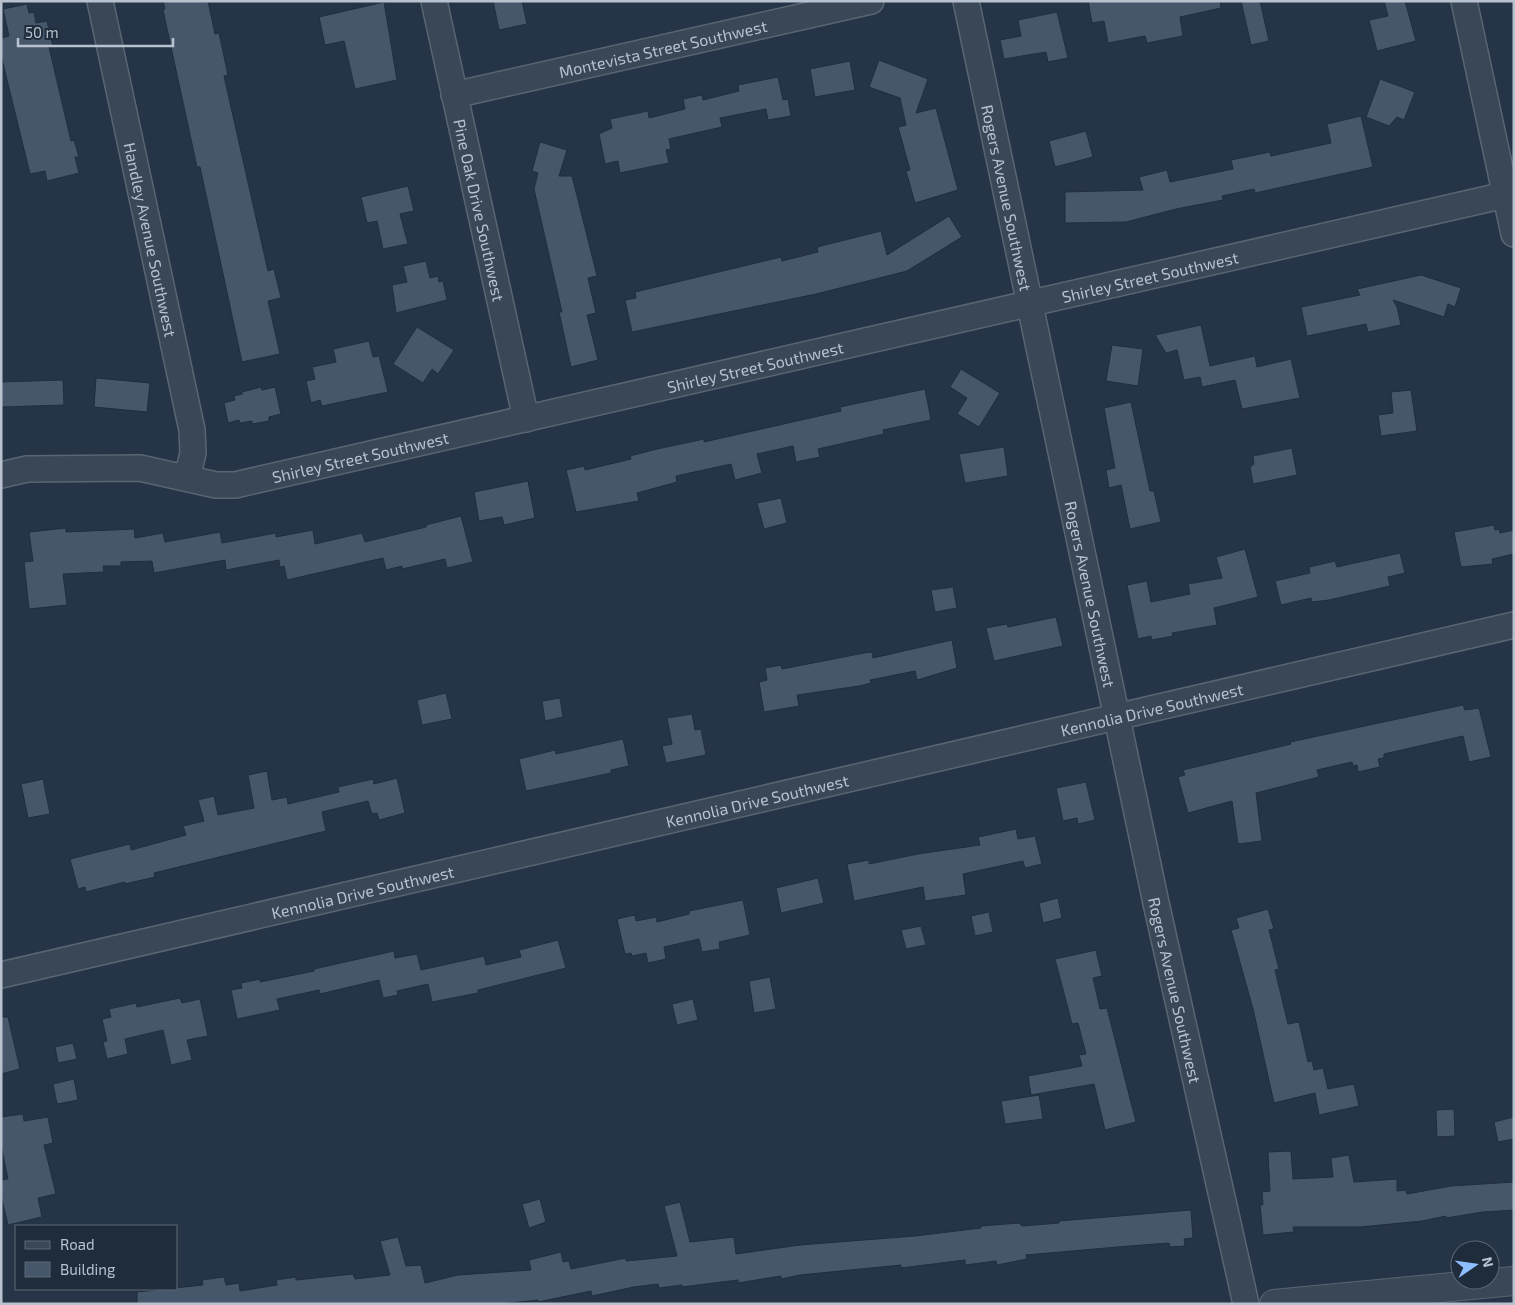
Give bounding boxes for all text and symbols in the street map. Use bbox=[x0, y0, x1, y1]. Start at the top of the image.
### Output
scale bar bbox=[18, 15, 172, 47]
street label: Montevista Street Southwest bbox=[557, 15, 769, 81]
text: 50 m bbox=[25, 23, 59, 41]
street label: Rogers Avenue Southwest bbox=[979, 103, 1036, 293]
street label: Pine Oak Drive Southwest bbox=[451, 117, 509, 303]
street label: Handley Avenue Southwest bbox=[121, 141, 181, 339]
street label: Shirley Street Southwest bbox=[1060, 247, 1240, 305]
street label: Shirley Street Southwest bbox=[665, 337, 845, 396]
street label: Shirley Street Southwest bbox=[270, 427, 450, 486]
street label: Rogers Avenue Southwest bbox=[1062, 499, 1120, 689]
street label: Kennolia Drive Southwest bbox=[1058, 679, 1245, 739]
street label: Kennolia Drive Southwest bbox=[664, 770, 850, 830]
street label: Kennolia Drive Southwest bbox=[269, 861, 456, 922]
street label: Rogers Avenue Southwest bbox=[1146, 895, 1206, 1085]
legend bbox=[15, 1225, 178, 1290]
text: Road bbox=[60, 1235, 95, 1253]
north arrow bbox=[1450, 1240, 1500, 1290]
text: N bbox=[1479, 1255, 1498, 1269]
text: Building bbox=[60, 1260, 116, 1278]

